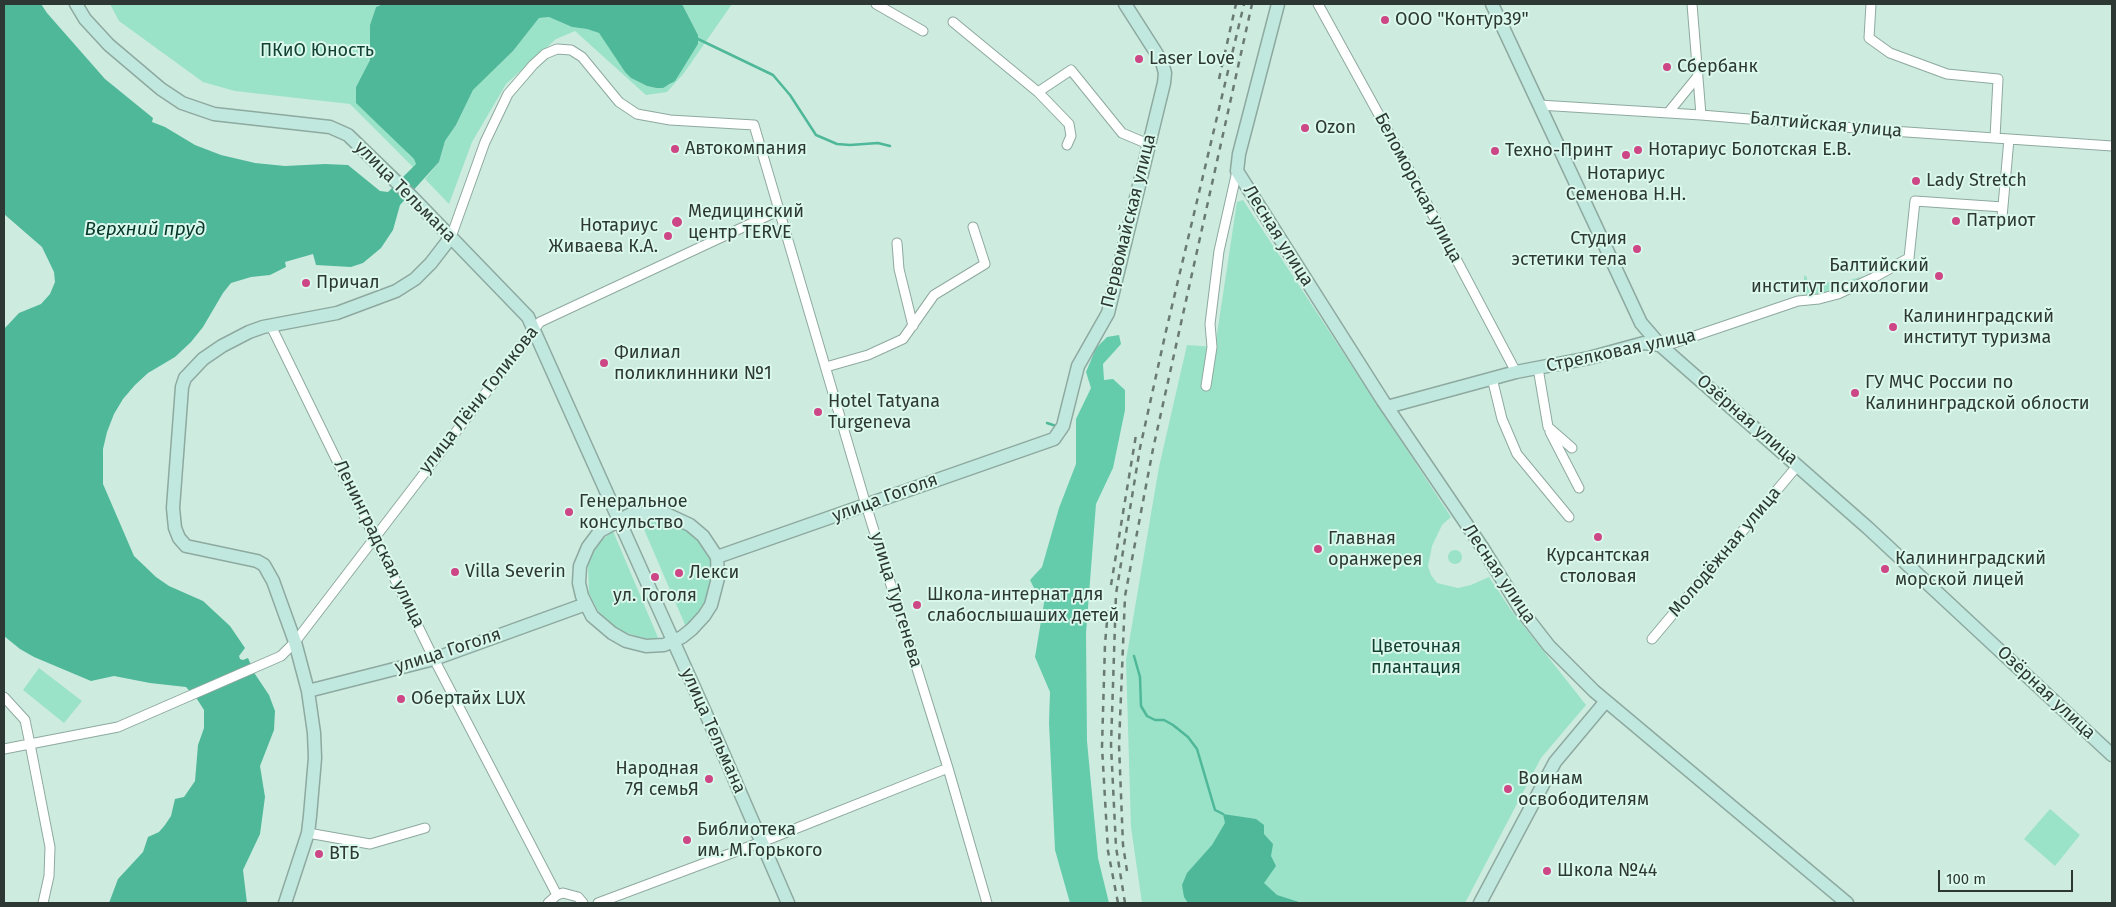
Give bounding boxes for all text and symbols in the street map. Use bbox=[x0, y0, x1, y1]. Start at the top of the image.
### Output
place label: ООО "Контур39" bbox=[1395, 9, 1529, 31]
marker: ООО "Контур39" bbox=[1379, 14, 1391, 26]
park label: ПКиО Юность bbox=[260, 40, 374, 62]
place label: Laser Love bbox=[1149, 48, 1235, 70]
marker: Laser Love bbox=[1133, 53, 1145, 65]
place label: Сбербанк bbox=[1677, 56, 1758, 78]
marker: Сбербанк bbox=[1661, 61, 1673, 73]
street label: Балтийская улица bbox=[1749, 108, 1903, 142]
street label: Беломорская улица bbox=[1369, 109, 1467, 267]
place label: Ozon bbox=[1315, 117, 1356, 139]
marker: Ozon bbox=[1299, 122, 1311, 134]
street label: Первомайская улица bbox=[1097, 132, 1161, 310]
street label: улица Тельмана bbox=[350, 137, 460, 247]
place label: Автокомпания bbox=[685, 138, 807, 160]
place label: Нотариус Болотская Е.В. bbox=[1648, 139, 1851, 161]
place label: Техно-Принт bbox=[1505, 140, 1613, 162]
marker: Автокомпания bbox=[669, 143, 681, 155]
marker: Нотариус Болотская Е.В. bbox=[1632, 144, 1644, 156]
marker: Техно-Принт bbox=[1489, 145, 1501, 157]
marker: Нотариус Семенова Н.Н. bbox=[1620, 149, 1632, 161]
place label: Нотариус Семенова Н.Н. bbox=[1566, 163, 1686, 205]
place label: Lady Stretch bbox=[1926, 170, 2027, 192]
marker: Lady Stretch bbox=[1910, 175, 1922, 187]
street label: Лесная улица bbox=[1238, 181, 1318, 291]
place label: Медицинский центр TERVE bbox=[688, 201, 804, 243]
place label: Патриот bbox=[1966, 210, 2035, 232]
place label: Нотариус Живаева К.А. bbox=[549, 215, 658, 258]
marker: Медицинский центр TERVE bbox=[670, 215, 684, 229]
marker: Патриот bbox=[1950, 215, 1962, 227]
water label: Верхний пруд bbox=[84, 219, 206, 241]
place label: Студия эстетики тела bbox=[1511, 228, 1627, 270]
marker: Нотариус Живаева К.А. bbox=[662, 230, 674, 242]
marker: Студия эстетики тела bbox=[1631, 243, 1643, 255]
place label: Балтийский институт психологии bbox=[1751, 255, 1929, 298]
marker: Балтийский институт психологии bbox=[1933, 270, 1945, 282]
place label: Причал bbox=[316, 272, 380, 294]
marker: Причал bbox=[300, 277, 312, 289]
place label: Калининградский институт туризма bbox=[1903, 306, 2054, 348]
marker: Калининградский институт туризма bbox=[1887, 321, 1899, 333]
street label: улица Лёни Голикова bbox=[415, 322, 543, 478]
street label: Стрелковая улица bbox=[1544, 325, 1698, 377]
place label: Филиал поликлинники №1 bbox=[614, 342, 772, 384]
marker: Филиал поликлинники №1 bbox=[598, 357, 610, 369]
street label: Озёрная улица bbox=[1692, 370, 1802, 470]
place label: ГУ МЧС России по Калининградской облости bbox=[1865, 372, 2090, 414]
marker: ГУ МЧС России по Калининградской облости bbox=[1849, 387, 1861, 399]
place label: Hotel Tatyana Turgeneva bbox=[828, 391, 940, 434]
marker: Hotel Tatyana Turgeneva bbox=[812, 406, 824, 418]
street label: Ленинградская улица bbox=[329, 457, 429, 631]
street label: улица Гоголя bbox=[829, 469, 941, 527]
street label: Молодёжная улица bbox=[1664, 483, 1786, 621]
place label: Генеральное консульство bbox=[579, 491, 688, 534]
marker: Генеральное консульство bbox=[563, 506, 575, 518]
street label: Лесная улица bbox=[1458, 520, 1540, 628]
place label: Главная оранжерея bbox=[1328, 528, 1422, 570]
street label: улица Тургенева bbox=[865, 530, 927, 670]
marker: Курсантская столовая bbox=[1592, 531, 1604, 543]
marker: Главная оранжерея bbox=[1312, 543, 1324, 555]
place label: Курсантская столовая bbox=[1546, 545, 1650, 588]
place label: Калининградский морской лицей bbox=[1895, 548, 2046, 590]
place label: Villa Severin bbox=[465, 561, 566, 583]
place label: Лекси bbox=[689, 562, 739, 584]
marker: Калининградский морской лицей bbox=[1879, 563, 1891, 575]
marker: Villa Severin bbox=[449, 566, 461, 578]
marker: Лекси bbox=[673, 567, 685, 579]
marker: ул. Гоголя bbox=[649, 571, 661, 583]
place label: Школа-интернат для слабослышаших детей bbox=[927, 584, 1119, 626]
place label: ул. Гоголя bbox=[613, 585, 697, 607]
marker: Школа-интернат для слабослышаших детей bbox=[911, 599, 923, 611]
street label: улица Гоголя bbox=[392, 624, 504, 678]
park label: Цветочная плантация bbox=[1371, 636, 1461, 679]
street label: Озёрная улица bbox=[1992, 642, 2100, 744]
street label: улица Тельмана bbox=[676, 665, 750, 797]
place label: Обертайх LUX bbox=[411, 688, 525, 710]
marker: Обертайх LUX bbox=[395, 693, 407, 705]
place label: Народная 7Я семьЯ bbox=[616, 758, 699, 801]
place label: Воинам освободителям bbox=[1518, 768, 1649, 811]
marker: Народная 7Я семьЯ bbox=[703, 773, 715, 785]
marker: Воинам освободителям bbox=[1502, 783, 1514, 795]
place label: Библиотека им. М.Горького bbox=[697, 819, 823, 862]
marker: Библиотека им. М.Горького bbox=[681, 834, 693, 846]
place label: ВТБ bbox=[329, 843, 359, 865]
marker: ВТБ bbox=[313, 848, 325, 860]
place label: Школа №44 bbox=[1557, 860, 1657, 882]
scale bar bbox=[1941, 860, 2076, 892]
marker: Школа №44 bbox=[1541, 865, 1553, 877]
text: 100 m bbox=[1946, 870, 1986, 888]

